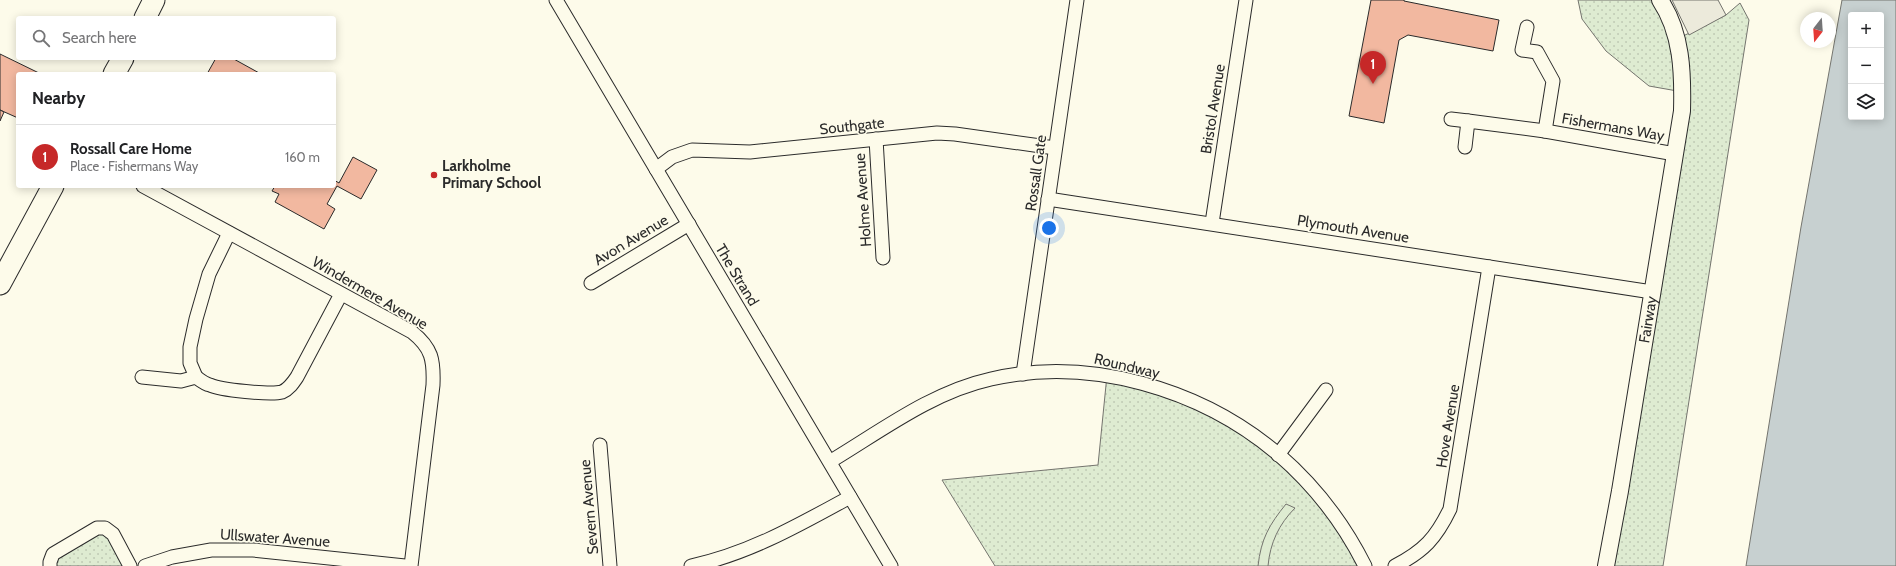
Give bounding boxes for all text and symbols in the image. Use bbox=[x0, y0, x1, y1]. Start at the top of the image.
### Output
north arrow bbox=[1800, 12, 1836, 48]
map controls bbox=[1848, 12, 1884, 120]
button: + bbox=[1848, 12, 1884, 48]
search box bbox=[16, 16, 336, 60]
icon: search bbox=[30, 27, 52, 49]
text: Search here bbox=[62, 29, 137, 47]
button: − bbox=[1848, 48, 1884, 84]
pin: 1 bbox=[1360, 51, 1386, 84]
street label: Bristol Avenue bbox=[1197, 62, 1229, 155]
button: layers bbox=[1848, 84, 1884, 120]
text: Nearby bbox=[32, 88, 85, 108]
street label: Fishermans Way bbox=[1560, 109, 1666, 145]
street label: Southgate bbox=[819, 114, 886, 138]
street label: Rossall Gate bbox=[1022, 133, 1050, 212]
text: Rossall Care Home bbox=[70, 140, 192, 158]
text: 1 bbox=[43, 149, 47, 165]
text: 160 m bbox=[285, 149, 320, 165]
street label: Holme Avenue bbox=[851, 152, 875, 247]
place label: Larkholme Primary School bbox=[442, 157, 541, 192]
text: Place · Fishermans Way bbox=[70, 158, 198, 174]
marker: Larkholme Primary School bbox=[429, 170, 439, 180]
street label: Avon Avenue bbox=[591, 211, 672, 269]
street label: Plymouth Avenue bbox=[1296, 211, 1410, 247]
your location bbox=[1039, 218, 1059, 238]
street label: The Strand bbox=[711, 241, 763, 309]
street label: Windermere Avenue bbox=[309, 253, 431, 334]
street label: Fairway bbox=[1635, 294, 1661, 344]
street label: Roundway bbox=[1092, 350, 1162, 382]
street label: Hove Avenue bbox=[1433, 383, 1464, 469]
street label: Severn Avenue bbox=[576, 458, 602, 555]
street label: Ullswater Avenue bbox=[219, 525, 331, 551]

